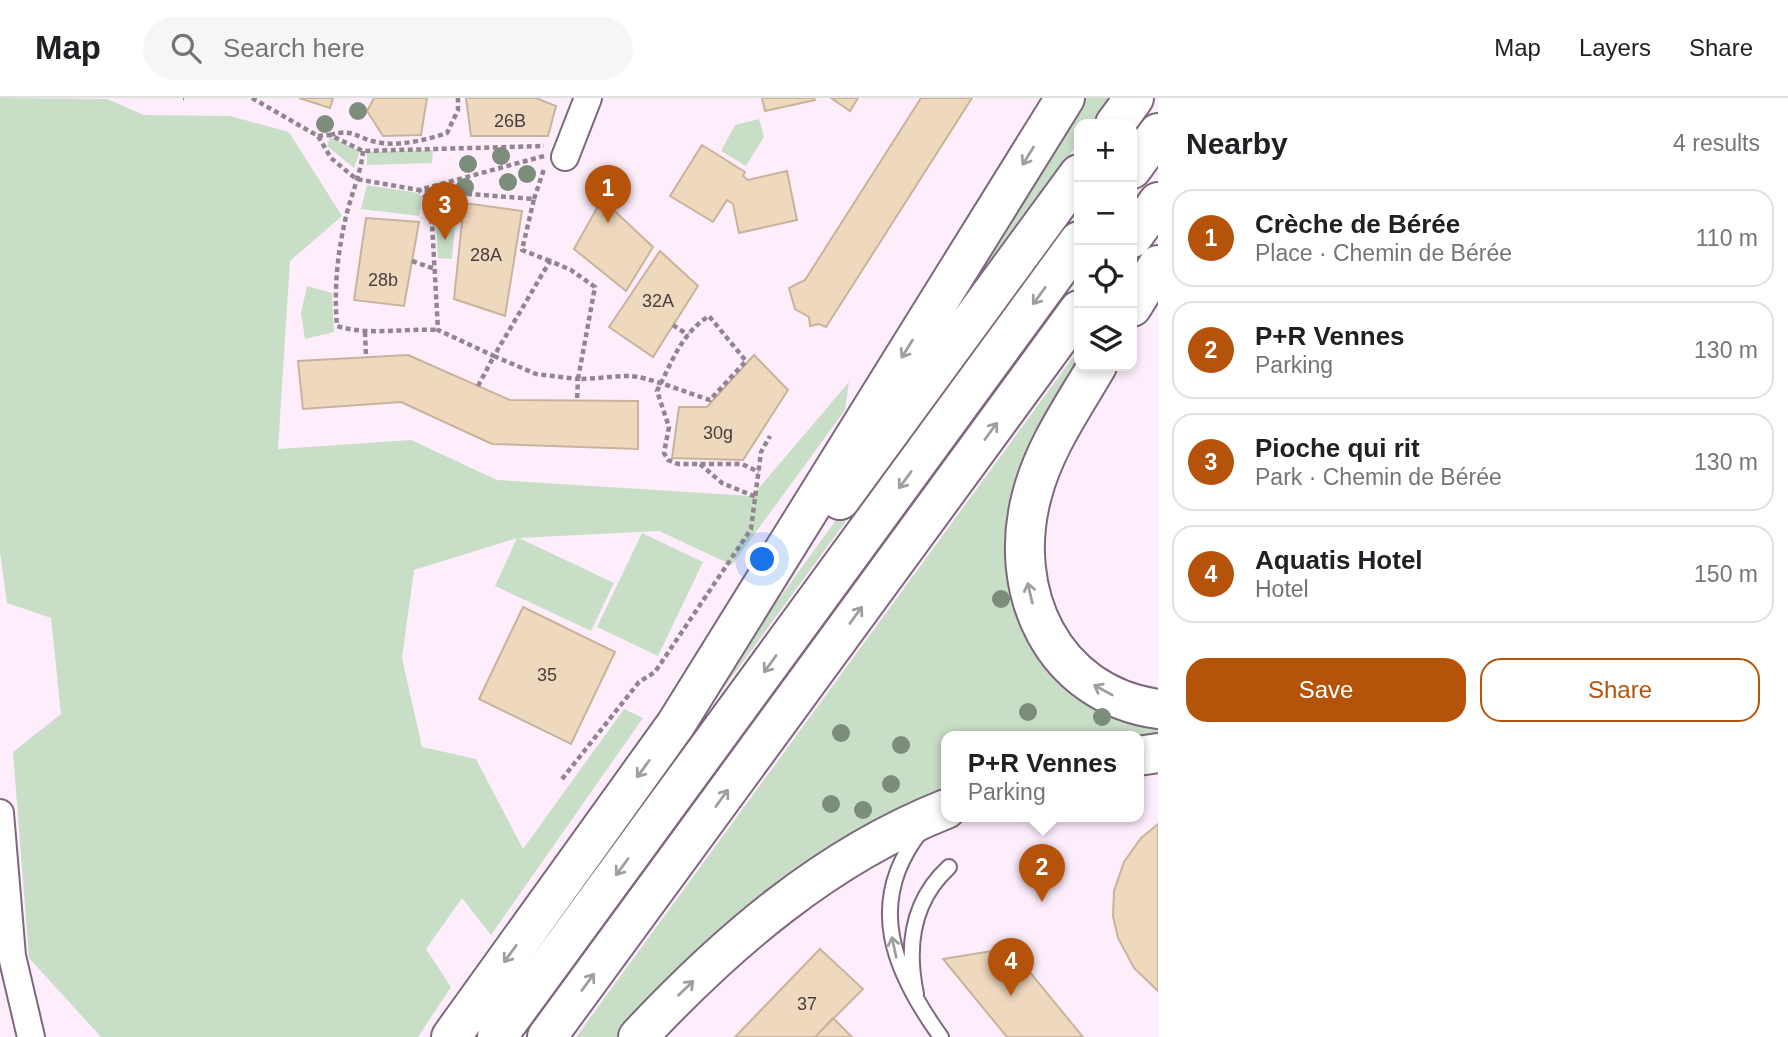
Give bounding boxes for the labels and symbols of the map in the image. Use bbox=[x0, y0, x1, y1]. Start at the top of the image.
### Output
house number: 26B bbox=[494, 111, 526, 131]
one-way arrow bbox=[1021, 145, 1035, 165]
pin: 1 bbox=[585, 165, 631, 223]
pin: 3 bbox=[422, 182, 468, 240]
house number: 28A bbox=[470, 245, 502, 265]
house number: 28b bbox=[368, 270, 398, 290]
one-way arrow bbox=[1032, 286, 1046, 305]
house number: 32A bbox=[642, 291, 674, 311]
one-way arrow bbox=[900, 338, 914, 358]
one-way arrow bbox=[983, 422, 998, 441]
house number: 30g bbox=[703, 423, 733, 443]
one-way arrow bbox=[897, 470, 912, 489]
your location bbox=[745, 542, 779, 576]
one-way arrow bbox=[1022, 582, 1036, 605]
one-way arrow bbox=[849, 606, 864, 625]
one-way arrow bbox=[763, 654, 778, 672]
house number: 35 bbox=[537, 665, 557, 685]
one-way arrow bbox=[1094, 683, 1114, 697]
one-way arrow bbox=[636, 759, 650, 778]
one-way arrow bbox=[715, 789, 729, 808]
pin: 2 bbox=[1019, 844, 1065, 902]
one-way arrow bbox=[614, 857, 629, 876]
one-way arrow bbox=[886, 936, 900, 959]
pin: 4 bbox=[988, 938, 1034, 996]
one-way arrow bbox=[503, 944, 517, 963]
one-way arrow bbox=[580, 973, 595, 992]
one-way arrow bbox=[677, 980, 694, 997]
house number: 37 bbox=[797, 994, 817, 1014]

